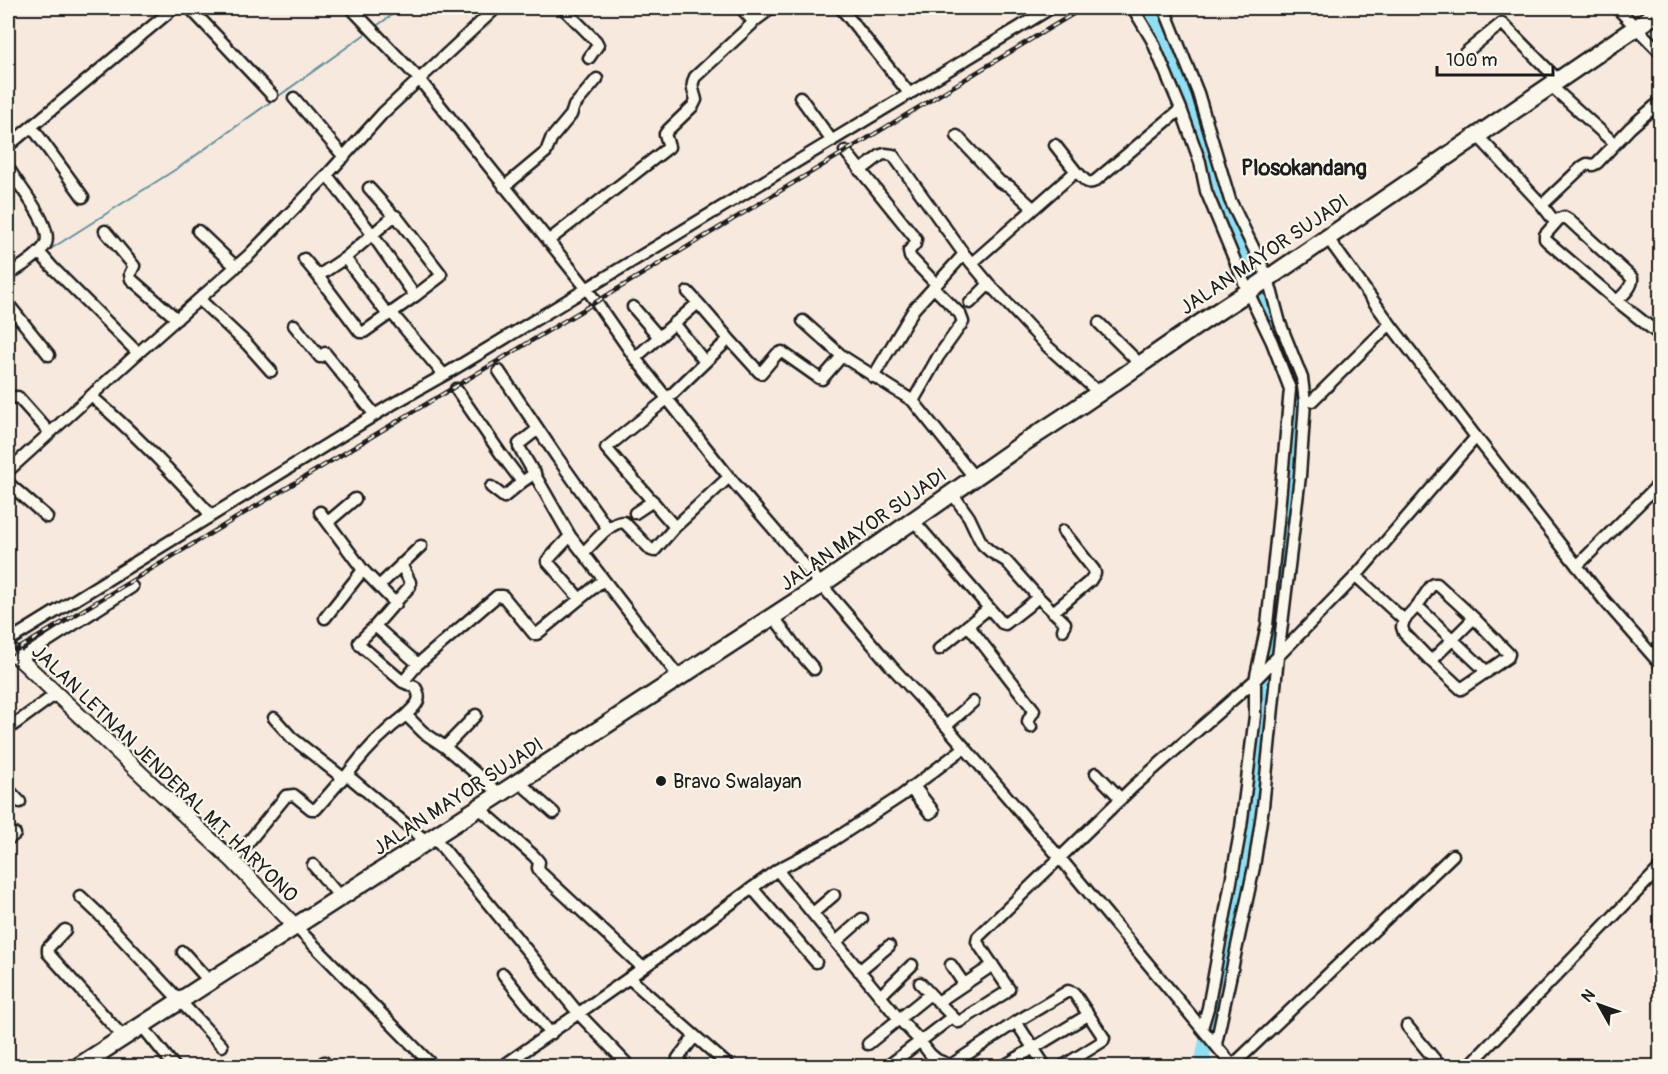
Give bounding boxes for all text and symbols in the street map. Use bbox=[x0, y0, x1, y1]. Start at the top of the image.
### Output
scale bar bbox=[1437, 39, 1552, 77]
text: 100 m bbox=[1446, 49, 1498, 72]
district label: Plosokandang bbox=[1241, 154, 1367, 182]
street label: JALAN MAYOR SUJADI bbox=[1175, 189, 1353, 320]
street label: JALAN MAYOR SUJADI bbox=[775, 462, 952, 596]
street label: JALAN LETNAN JENDERAL M.T. HARYONO bbox=[26, 639, 303, 908]
street label: JALAN MAYOR SUJADI bbox=[368, 732, 548, 861]
place label: Bravo Swalayan bbox=[673, 769, 802, 794]
marker: Bravo Swalayan bbox=[654, 774, 668, 788]
north arrow bbox=[1569, 975, 1629, 1035]
text: N bbox=[1577, 985, 1600, 1007]

